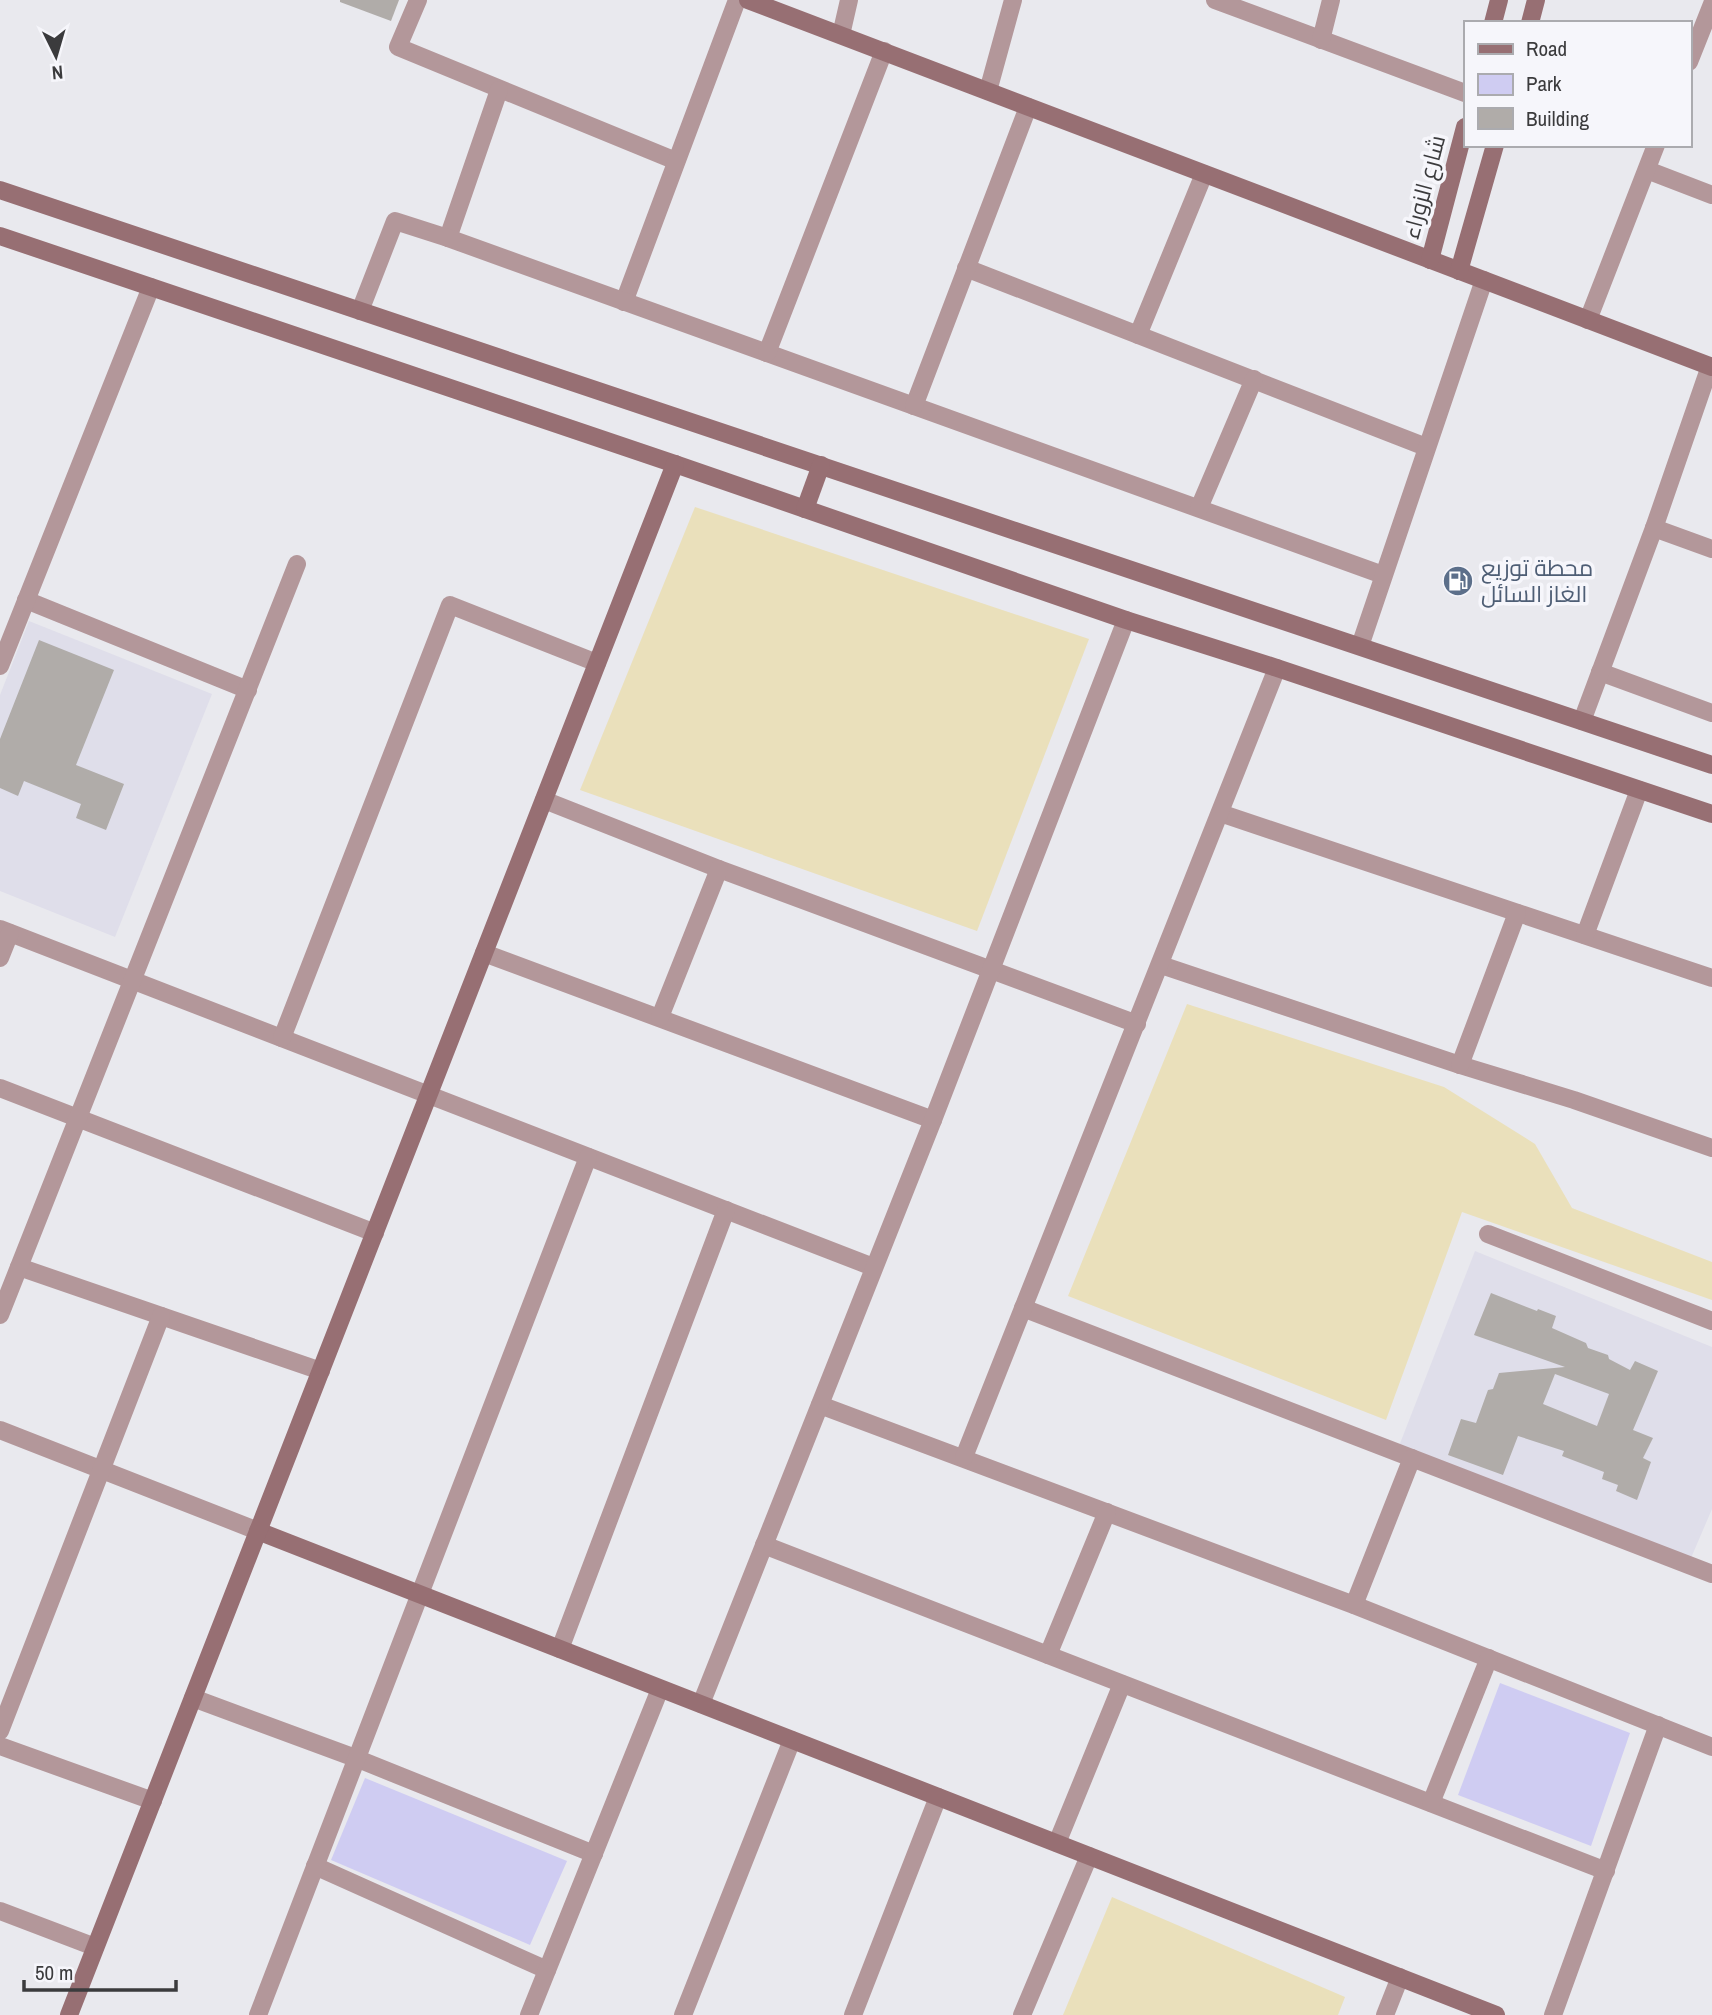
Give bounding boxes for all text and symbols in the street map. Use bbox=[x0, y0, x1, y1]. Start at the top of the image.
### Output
north arrow bbox=[21, 21, 91, 91]
legend bbox=[1464, 21, 1691, 147]
text: Road bbox=[1526, 34, 1567, 63]
text: N bbox=[51, 59, 64, 86]
text: Park bbox=[1526, 69, 1562, 98]
text: Building bbox=[1526, 104, 1590, 133]
street label: شارع الزوراء bbox=[1395, 131, 1453, 243]
place label: محطة توزيع الغاز السائل bbox=[1481, 552, 1593, 609]
fuel station icon: محطة توزيع الغاز السائل bbox=[1441, 564, 1475, 598]
scale bar bbox=[24, 1948, 177, 1992]
text: 50 m bbox=[35, 1958, 73, 1987]

